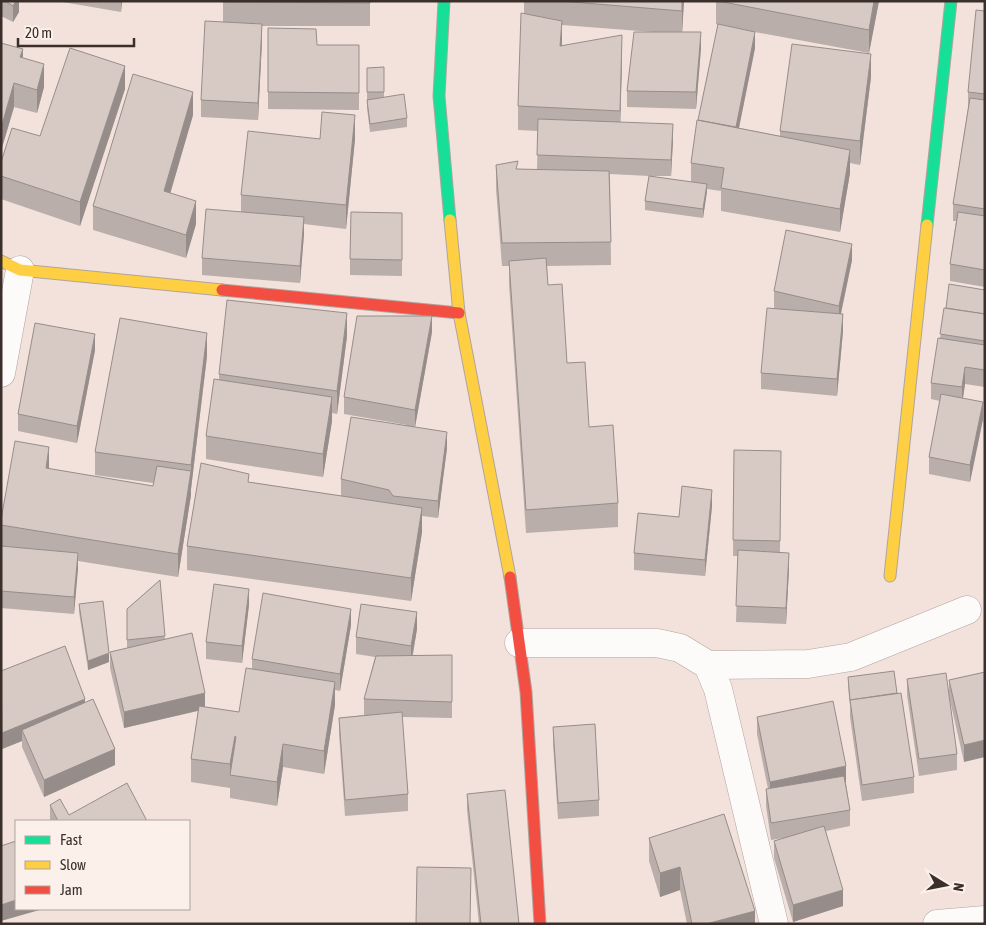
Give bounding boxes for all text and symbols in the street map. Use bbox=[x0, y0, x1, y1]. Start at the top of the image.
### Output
scale bar bbox=[18, 15, 134, 47]
text: 20 m bbox=[25, 24, 52, 41]
legend bbox=[15, 820, 190, 910]
text: Fast bbox=[60, 831, 82, 848]
text: Slow bbox=[60, 856, 86, 873]
north arrow bbox=[921, 860, 971, 910]
text: Jam bbox=[60, 881, 83, 898]
text: N bbox=[950, 882, 967, 893]

